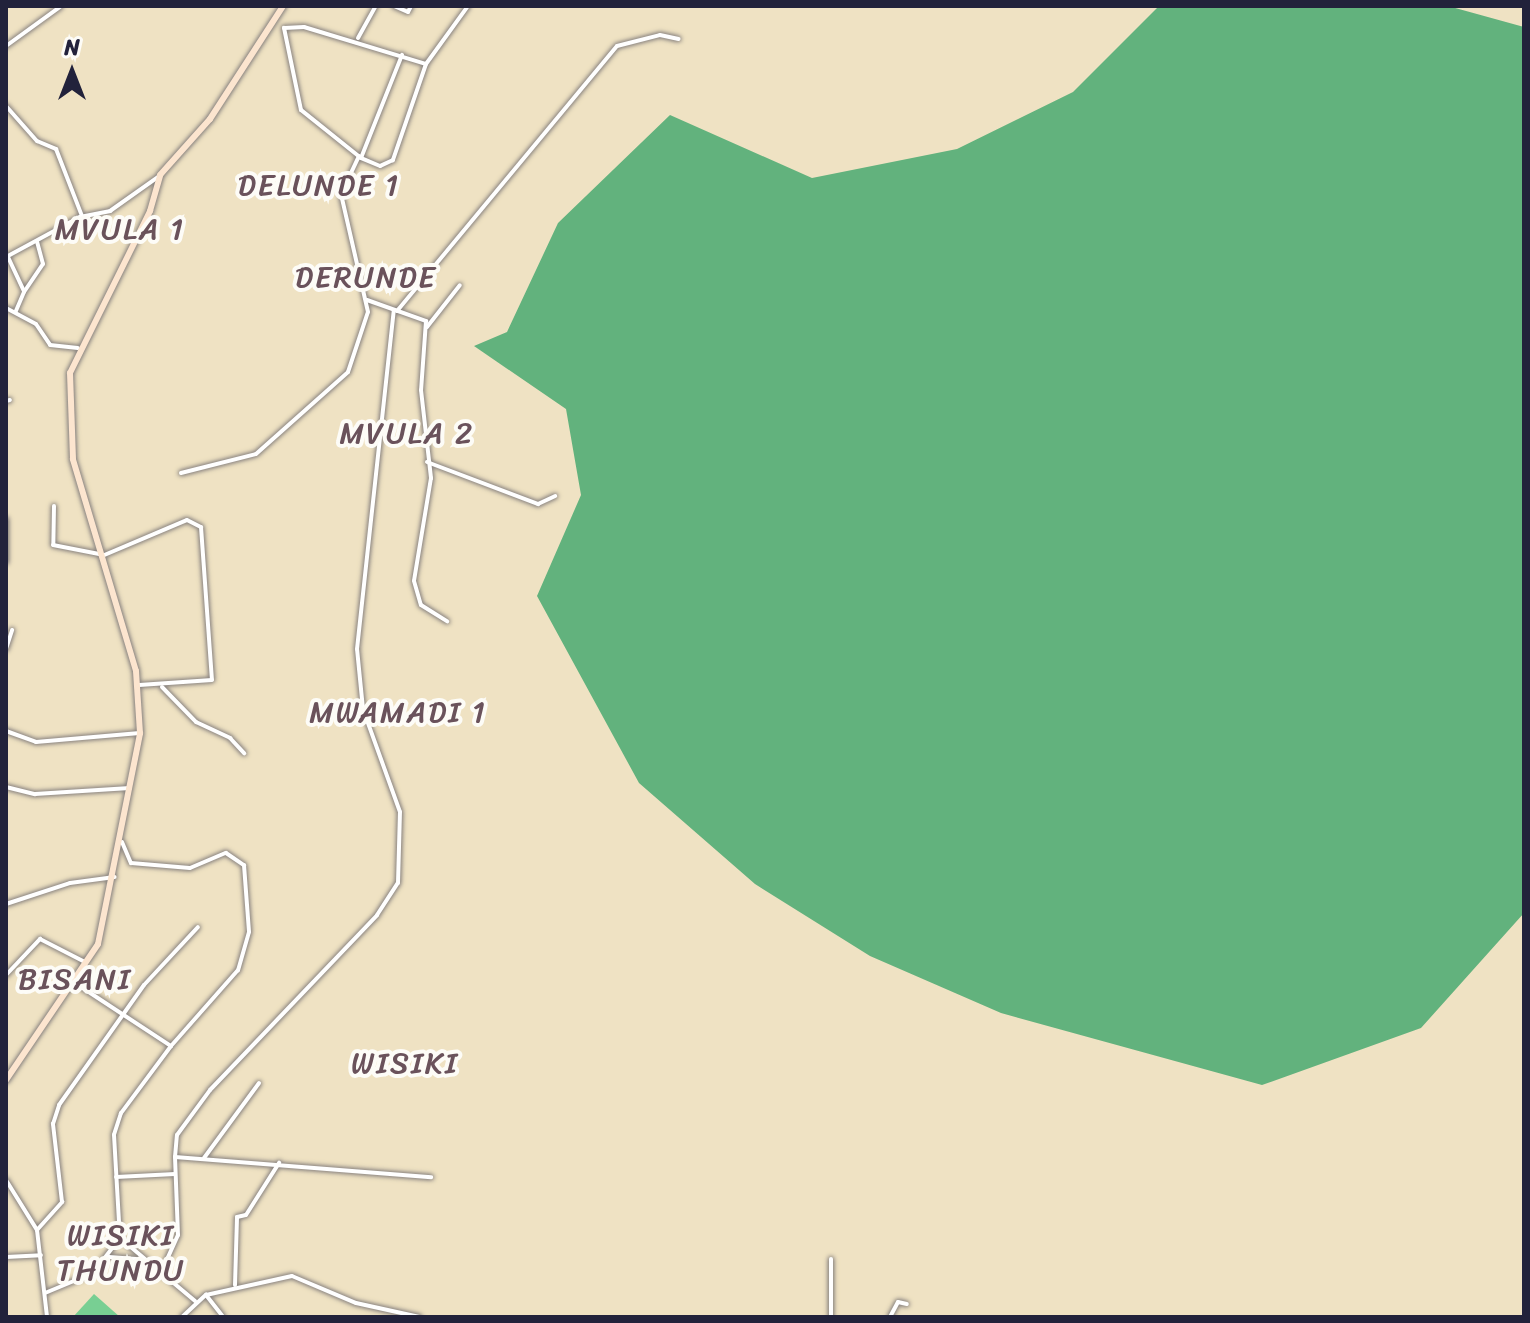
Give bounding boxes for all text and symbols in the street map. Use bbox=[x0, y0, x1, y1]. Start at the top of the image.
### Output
text: N bbox=[64, 28, 80, 67]
north arrow bbox=[32, 32, 112, 112]
district label: DELUNDE 1 bbox=[238, 167, 400, 203]
district label: MVULA 1 bbox=[55, 211, 185, 247]
district label: DERUNDE bbox=[295, 259, 437, 295]
district label: MVULA 2 bbox=[340, 415, 474, 451]
district label: MWAMADI 1 bbox=[309, 694, 487, 730]
district label: BISANI bbox=[19, 961, 131, 997]
district label: WISIKI bbox=[354, 1045, 456, 1081]
district label: WISIKI THUNDU bbox=[57, 1217, 185, 1288]

